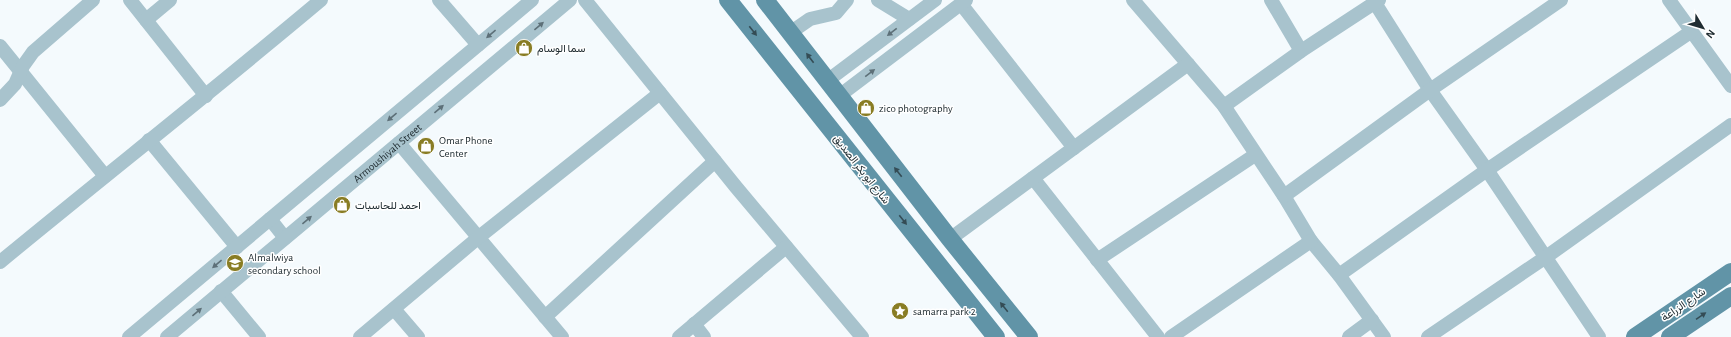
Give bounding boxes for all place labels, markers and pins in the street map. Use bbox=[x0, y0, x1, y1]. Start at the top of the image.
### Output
shop icon: سما الوسام bbox=[514, 38, 534, 58]
place label: سما الوسام bbox=[537, 43, 586, 56]
shop icon: zico photography bbox=[856, 98, 876, 118]
place label: zico photography bbox=[879, 103, 953, 114]
place label: Omar Phone Center bbox=[439, 135, 493, 159]
shop icon: Omar Phone Center bbox=[416, 136, 436, 156]
shop icon: احمد للحاسبات bbox=[332, 195, 352, 215]
place label: احمد للحاسبات bbox=[355, 200, 421, 212]
place label: Almalwiya secondary school bbox=[248, 252, 321, 276]
school or university icon: Almalwiya secondary school bbox=[225, 253, 245, 273]
place icon: samarra park 2 bbox=[890, 301, 910, 321]
place label: samarra park 2 bbox=[913, 306, 976, 317]

